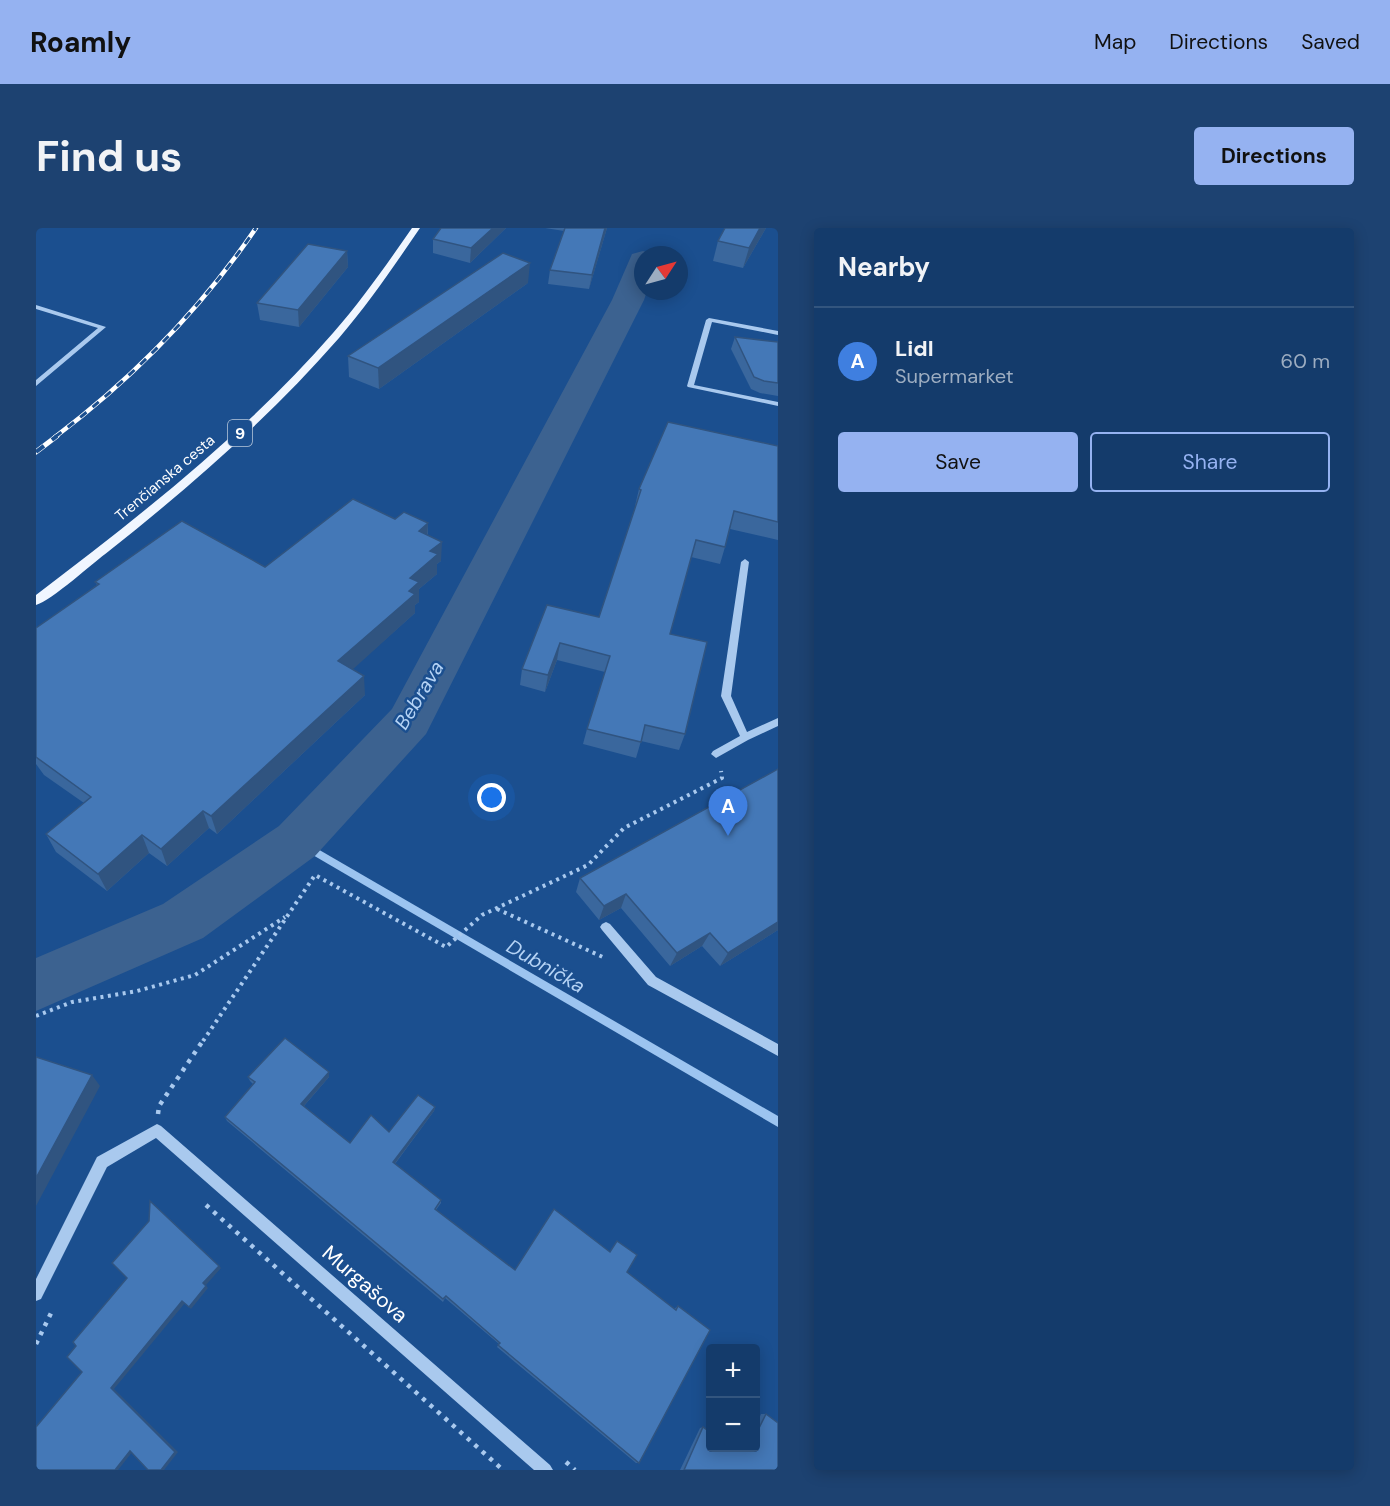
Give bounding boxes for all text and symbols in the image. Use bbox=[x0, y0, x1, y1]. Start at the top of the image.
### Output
text: Roamly bbox=[30, 24, 131, 61]
text: Map bbox=[1094, 28, 1136, 56]
text: Directions bbox=[1169, 28, 1268, 56]
text: Saved bbox=[1301, 28, 1360, 56]
button: Directions bbox=[1194, 127, 1354, 185]
text: Find us bbox=[36, 129, 182, 184]
north arrow bbox=[634, 246, 688, 300]
text: Nearby bbox=[838, 250, 930, 284]
text: Lidl bbox=[895, 334, 934, 363]
text: A bbox=[850, 348, 865, 374]
text: 60 m bbox=[1281, 348, 1330, 374]
text: Supermarket bbox=[895, 363, 1014, 389]
road number: 9 bbox=[228, 420, 252, 446]
street label: Trenčianska cesta bbox=[111, 430, 219, 526]
button: Save bbox=[838, 432, 1078, 492]
button: Share bbox=[1090, 432, 1330, 492]
water label: Bebrava bbox=[388, 656, 450, 734]
your location bbox=[477, 783, 506, 812]
pin: A bbox=[708, 786, 748, 836]
water label: Dubnička bbox=[502, 933, 590, 999]
street label: Murgašova bbox=[316, 1239, 414, 1329]
map controls bbox=[706, 1344, 760, 1452]
button: + bbox=[706, 1344, 760, 1398]
button: − bbox=[706, 1398, 760, 1452]

